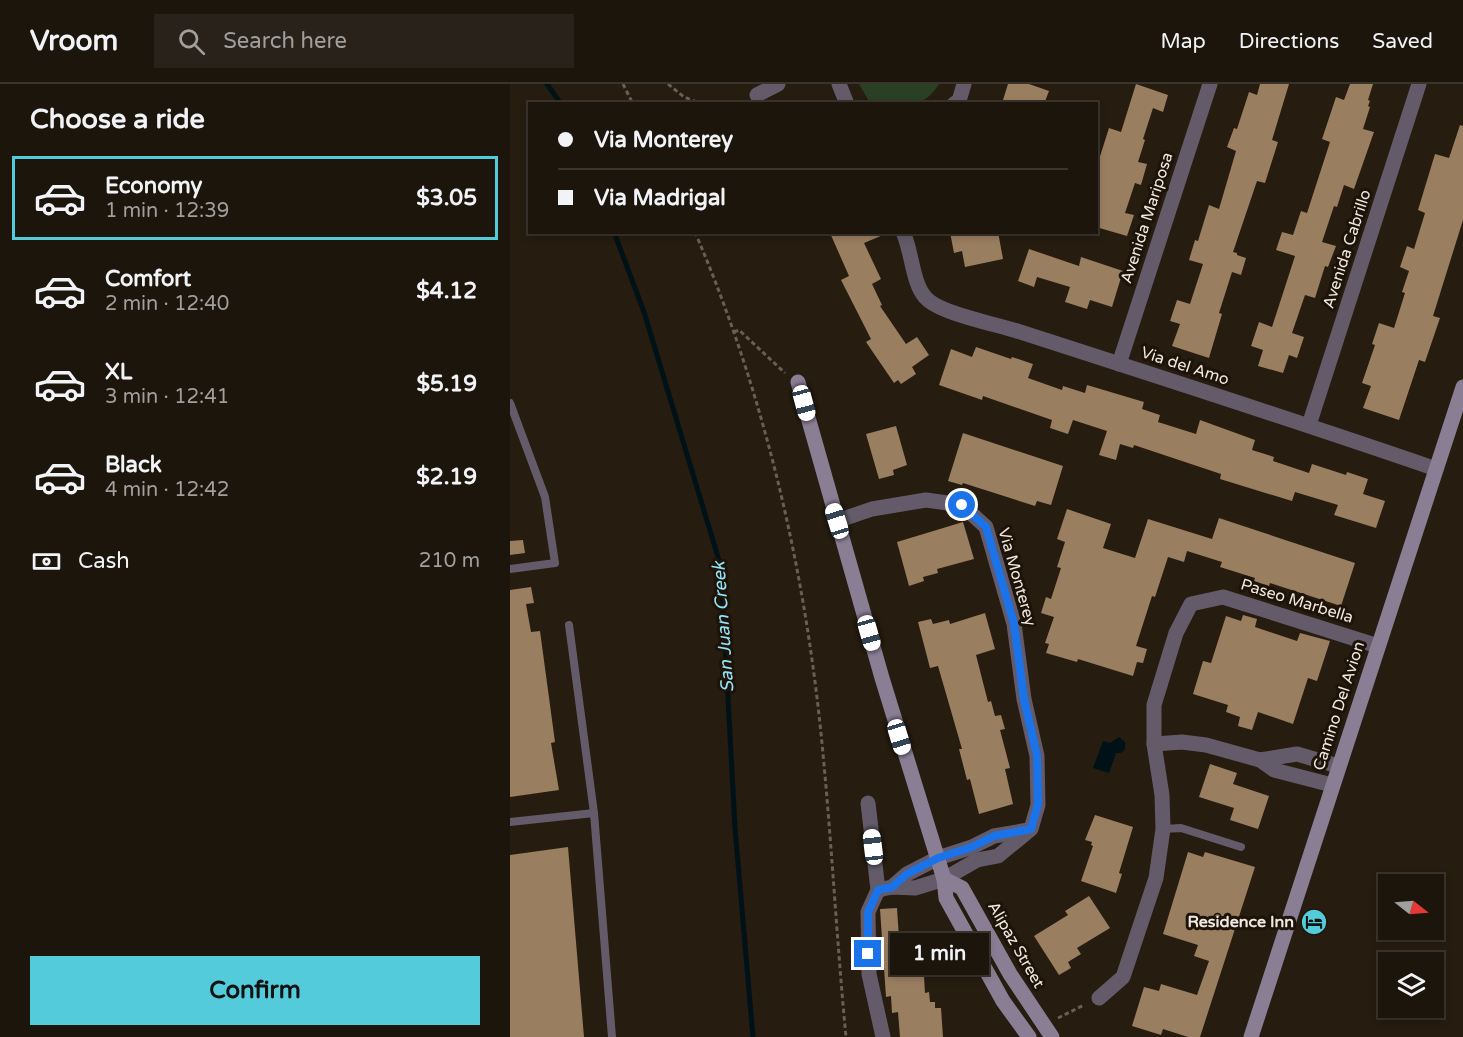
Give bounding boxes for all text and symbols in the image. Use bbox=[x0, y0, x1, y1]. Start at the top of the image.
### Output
search box bbox=[154, 14, 574, 68]
text: Vroom bbox=[30, 24, 118, 58]
icon: search bbox=[175, 25, 208, 58]
text: Search here bbox=[223, 28, 347, 54]
text: Map bbox=[1160, 29, 1206, 54]
text: Directions bbox=[1239, 29, 1339, 54]
text: Saved bbox=[1372, 29, 1433, 54]
text: Choose a ride bbox=[30, 103, 205, 136]
text: Via Monterey bbox=[594, 127, 733, 153]
street label: Avenida Mariposa bbox=[1116, 150, 1178, 286]
icon: car bbox=[33, 171, 87, 225]
text: Economy bbox=[105, 173, 202, 199]
text: $3.05 bbox=[416, 185, 477, 211]
text: Via Madrigal bbox=[594, 185, 726, 211]
street label: Avenida Cabrillo bbox=[1318, 187, 1376, 311]
text: 1 min · 12:39 bbox=[105, 199, 229, 223]
icon: car bbox=[33, 264, 87, 318]
text: Comfort bbox=[105, 266, 191, 292]
text: $4.12 bbox=[416, 278, 477, 304]
text: 2 min · 12:40 bbox=[105, 292, 229, 316]
street label: Via del Amo bbox=[1138, 342, 1232, 390]
icon: car bbox=[33, 357, 87, 411]
text: XL bbox=[105, 359, 132, 385]
text: $5.19 bbox=[416, 371, 477, 397]
car bbox=[791, 383, 817, 423]
text: 3 min · 12:41 bbox=[105, 385, 229, 409]
icon: car bbox=[33, 450, 87, 504]
text: Black bbox=[105, 452, 162, 478]
text: $2.19 bbox=[416, 464, 477, 490]
text: 4 min · 12:42 bbox=[105, 478, 229, 502]
route start bbox=[948, 491, 975, 518]
car bbox=[823, 501, 851, 541]
street label: Via Monterey bbox=[993, 526, 1041, 629]
icon: cash bbox=[30, 545, 63, 578]
text: Cash bbox=[78, 548, 130, 574]
text: 210 m bbox=[419, 549, 480, 573]
water label: San Juan Creek bbox=[707, 560, 739, 693]
street label: Paseo Marbella bbox=[1238, 574, 1356, 628]
car bbox=[855, 613, 883, 653]
street label: Camino Del Avion bbox=[1309, 639, 1369, 773]
car bbox=[885, 717, 913, 757]
car bbox=[862, 828, 884, 866]
north arrow bbox=[1378, 874, 1444, 940]
map controls bbox=[1378, 874, 1444, 1018]
street label: Alipaz Street bbox=[983, 898, 1049, 992]
hotel icon: Residence Inn bbox=[1299, 907, 1329, 937]
place label: Residence Inn bbox=[1187, 912, 1294, 932]
callout: 1 min bbox=[889, 933, 988, 975]
route end bbox=[854, 940, 881, 967]
text: 1 min bbox=[913, 942, 966, 966]
button: layers bbox=[1378, 952, 1444, 1018]
button: Confirm bbox=[30, 956, 480, 1025]

